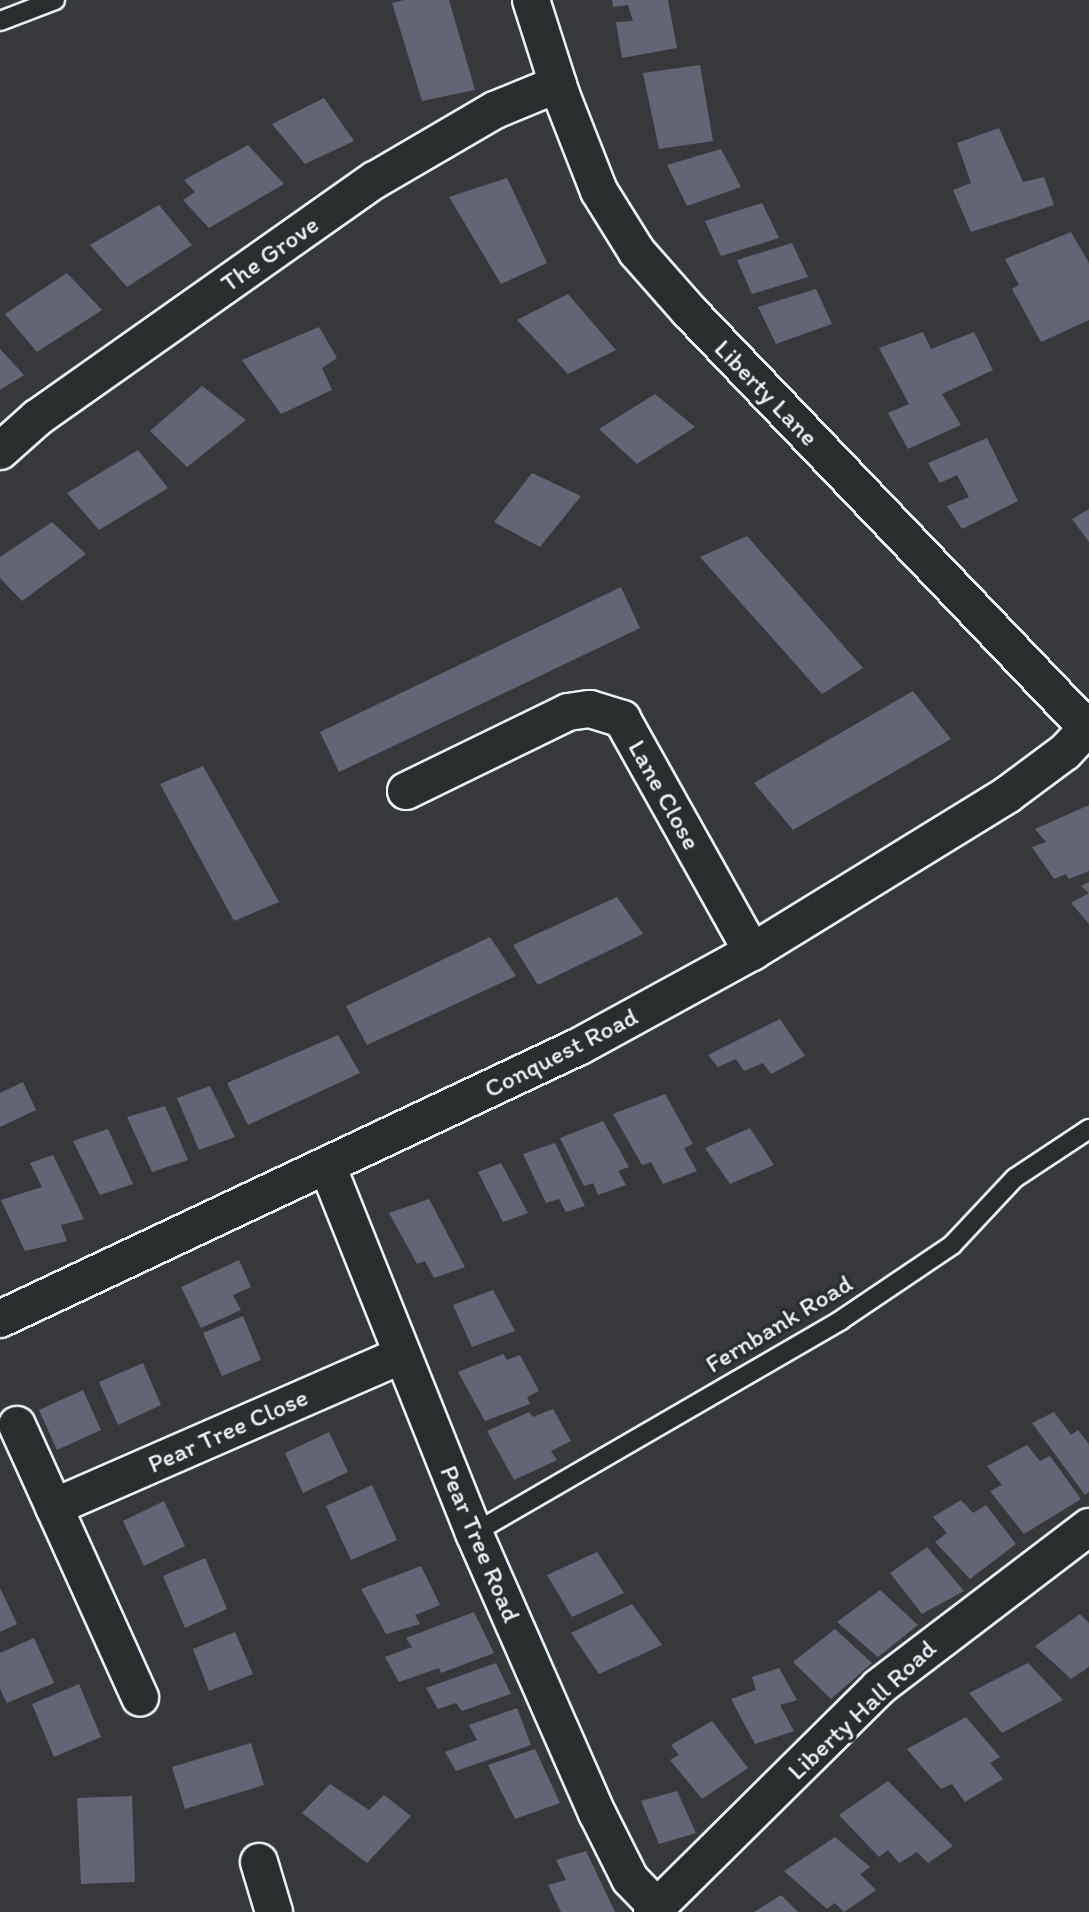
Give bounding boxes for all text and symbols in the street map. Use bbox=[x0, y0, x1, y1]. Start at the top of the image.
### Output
street label: The Grove bbox=[215, 209, 325, 299]
street label: Liberty Lane bbox=[707, 333, 825, 453]
street label: Lane Close bbox=[621, 735, 707, 855]
street label: Conquest Road bbox=[479, 1001, 643, 1105]
street label: Fernbank Road bbox=[700, 1268, 858, 1380]
street label: Pear Tree Close bbox=[144, 1382, 312, 1480]
street label: Pear Tree Road bbox=[433, 1462, 527, 1626]
street label: Liberty Hall Road bbox=[781, 1633, 943, 1787]

